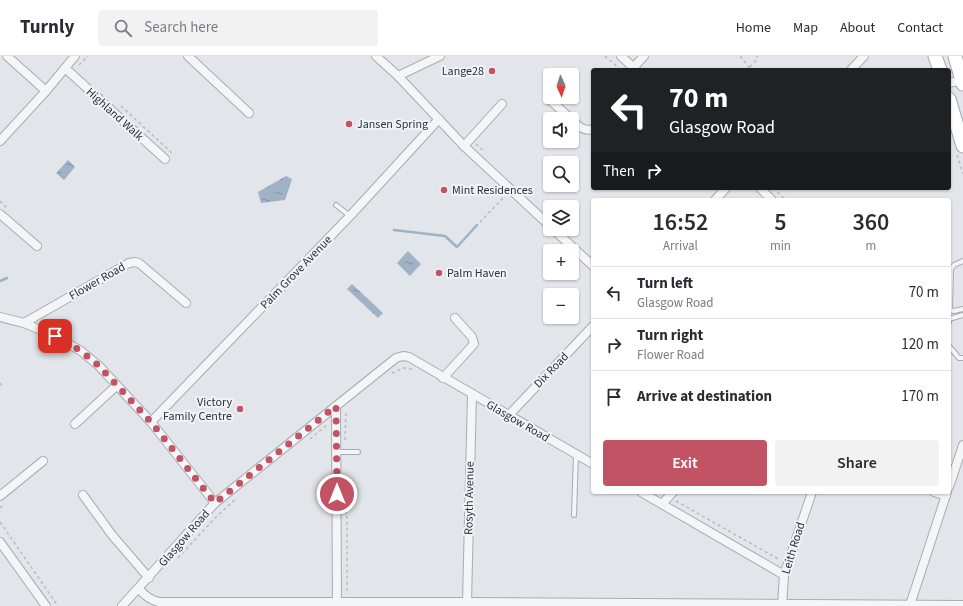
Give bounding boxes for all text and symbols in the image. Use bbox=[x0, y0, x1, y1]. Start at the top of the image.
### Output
search box bbox=[98, 10, 378, 46]
text: Turnly bbox=[20, 14, 74, 41]
icon: search bbox=[112, 17, 134, 39]
text: Search here bbox=[144, 17, 218, 38]
text: Home bbox=[736, 18, 771, 38]
text: Map bbox=[793, 18, 818, 38]
text: About bbox=[840, 18, 875, 38]
text: Contact bbox=[897, 18, 943, 38]
place label: Lange28 bbox=[442, 63, 484, 80]
marker: Lange28 bbox=[487, 66, 497, 76]
north arrow bbox=[543, 68, 579, 104]
map controls bbox=[543, 68, 579, 324]
text: 70 m bbox=[669, 78, 728, 118]
street label: Highland Walk bbox=[82, 84, 147, 145]
icon: left bbox=[603, 84, 655, 136]
button: sound bbox=[543, 112, 579, 148]
text: Glasgow Road bbox=[669, 115, 775, 140]
place label: Jansen Spring bbox=[357, 116, 428, 133]
marker: Jansen Spring bbox=[344, 119, 354, 129]
button: search bbox=[543, 156, 579, 192]
icon: right bbox=[643, 160, 665, 182]
text: Then bbox=[603, 161, 635, 182]
place label: Mint Residences bbox=[452, 182, 533, 199]
marker: Mint Residences bbox=[439, 185, 449, 195]
button: layers bbox=[543, 200, 579, 236]
text: 16:52 bbox=[653, 205, 708, 240]
text: 5 bbox=[774, 205, 787, 240]
text: 360 bbox=[853, 205, 889, 240]
street label: Palm Grove Avenue bbox=[257, 232, 336, 313]
text: Arrival bbox=[663, 237, 698, 255]
text: min bbox=[770, 237, 791, 255]
text: m bbox=[866, 237, 876, 255]
button: + bbox=[543, 244, 579, 280]
street label: Flower Road bbox=[66, 258, 128, 304]
place label: Palm Haven bbox=[447, 265, 507, 282]
marker: Palm Haven bbox=[434, 268, 444, 278]
text: Turn left bbox=[637, 273, 693, 294]
icon: left bbox=[603, 282, 625, 304]
text: 70 m bbox=[909, 282, 939, 303]
button: − bbox=[543, 288, 579, 324]
text: Glasgow Road bbox=[637, 294, 714, 312]
pin bbox=[38, 319, 72, 353]
icon: arrive bbox=[44, 325, 66, 347]
text: Turn right bbox=[637, 325, 703, 346]
icon: right bbox=[603, 334, 625, 356]
text: 120 m bbox=[901, 334, 939, 355]
text: Flower Road bbox=[637, 346, 705, 364]
street label: Dix Road bbox=[530, 349, 573, 392]
icon: arrive bbox=[603, 386, 625, 408]
text: Arrive at destination bbox=[637, 386, 772, 407]
text: 170 m bbox=[901, 386, 939, 407]
place label: Victory Family Centre bbox=[163, 394, 232, 425]
street label: Glasgow Road bbox=[483, 396, 553, 446]
marker: Victory Family Centre bbox=[235, 404, 245, 414]
button: Exit bbox=[603, 440, 767, 486]
button: Share bbox=[775, 440, 939, 486]
street label: Rosyth Avenue bbox=[460, 461, 479, 535]
position arrow bbox=[316, 473, 358, 515]
street label: Glasgow Road bbox=[155, 506, 214, 571]
street label: Leith Road bbox=[778, 520, 809, 576]

